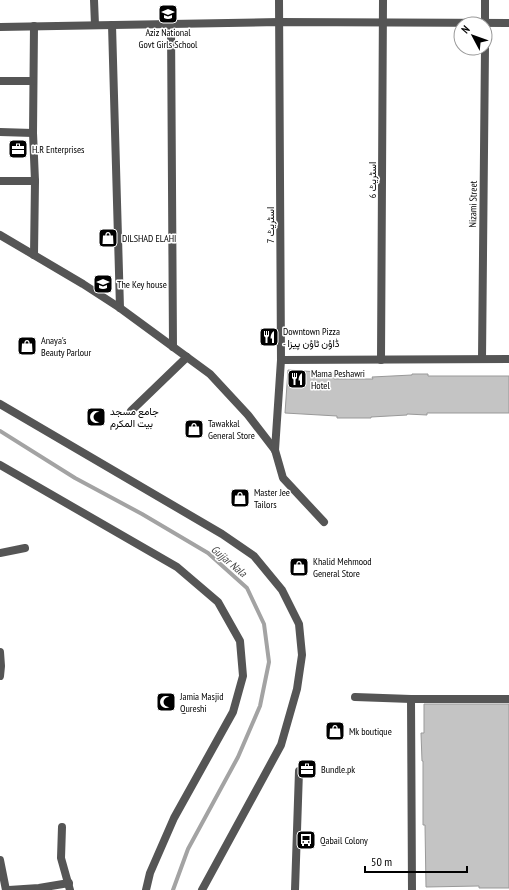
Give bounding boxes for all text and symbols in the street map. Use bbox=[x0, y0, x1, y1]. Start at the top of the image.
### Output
school or university icon: Aziz National Govt Girls School bbox=[157, 3, 179, 25]
north arrow bbox=[453, 16, 493, 56]
text: N bbox=[458, 23, 473, 36]
place label: Aziz National Govt Girls School bbox=[139, 26, 198, 51]
office icon: H.R Enterprises bbox=[7, 138, 29, 160]
place label: H.R Enterprises bbox=[32, 143, 85, 156]
street label: اسٹریٹ 6 bbox=[366, 162, 379, 198]
street label: Nizami Street bbox=[466, 180, 480, 227]
street label: اسٹریٹ 7 bbox=[264, 207, 277, 243]
shop icon: DILSHAD ELAHI bbox=[97, 227, 119, 249]
place label: DILSHAD ELAHI bbox=[122, 232, 176, 245]
school or university icon: The Key house bbox=[92, 273, 114, 295]
place label: The Key house bbox=[117, 278, 167, 291]
place label: Downtown Pizza - ڈاؤن ٹاؤن پیزا bbox=[283, 325, 340, 351]
restaurant icon: Downtown Pizza - ڈاؤن ٹاؤن پیزا bbox=[258, 326, 280, 348]
place label: Anaya's Beauty Parlour bbox=[41, 334, 91, 359]
shop icon: Anaya's Beauty Parlour bbox=[16, 335, 38, 357]
place label: Mama Peshawri Hotel bbox=[311, 367, 365, 392]
restaurant icon: Mama Peshawri Hotel bbox=[286, 368, 308, 390]
place label: جامع مسجد بیت المکرم bbox=[110, 405, 159, 430]
mosque icon: جامع مسجد بیت المکرم bbox=[85, 406, 107, 428]
place label: Tawakkal General Store bbox=[208, 417, 255, 442]
shop icon: Tawakkal General Store bbox=[183, 418, 205, 440]
place label: Master Jee Tailors bbox=[254, 486, 290, 511]
shop icon: Master Jee Tailors bbox=[229, 487, 251, 509]
water label: Gujjar Nala bbox=[208, 542, 250, 580]
place label: Khalid Mehmood General Store bbox=[313, 555, 372, 580]
shop icon: Khalid Mehmood General Store bbox=[288, 556, 310, 578]
place label: Jamia Masjid Qureshi bbox=[179, 690, 224, 715]
mosque icon: Jamia Masjid Qureshi bbox=[155, 691, 177, 713]
shop icon: Mk boutique bbox=[324, 720, 346, 742]
place label: Mk boutique bbox=[349, 725, 392, 738]
office icon: Bundle.pk bbox=[296, 758, 318, 780]
place label: Bundle.pk bbox=[321, 763, 355, 776]
bus stop icon: Qabail Colony bbox=[295, 829, 317, 851]
place label: Qabail Colony bbox=[320, 834, 368, 847]
scale bar bbox=[365, 848, 467, 874]
text: 50 m bbox=[371, 854, 392, 869]

